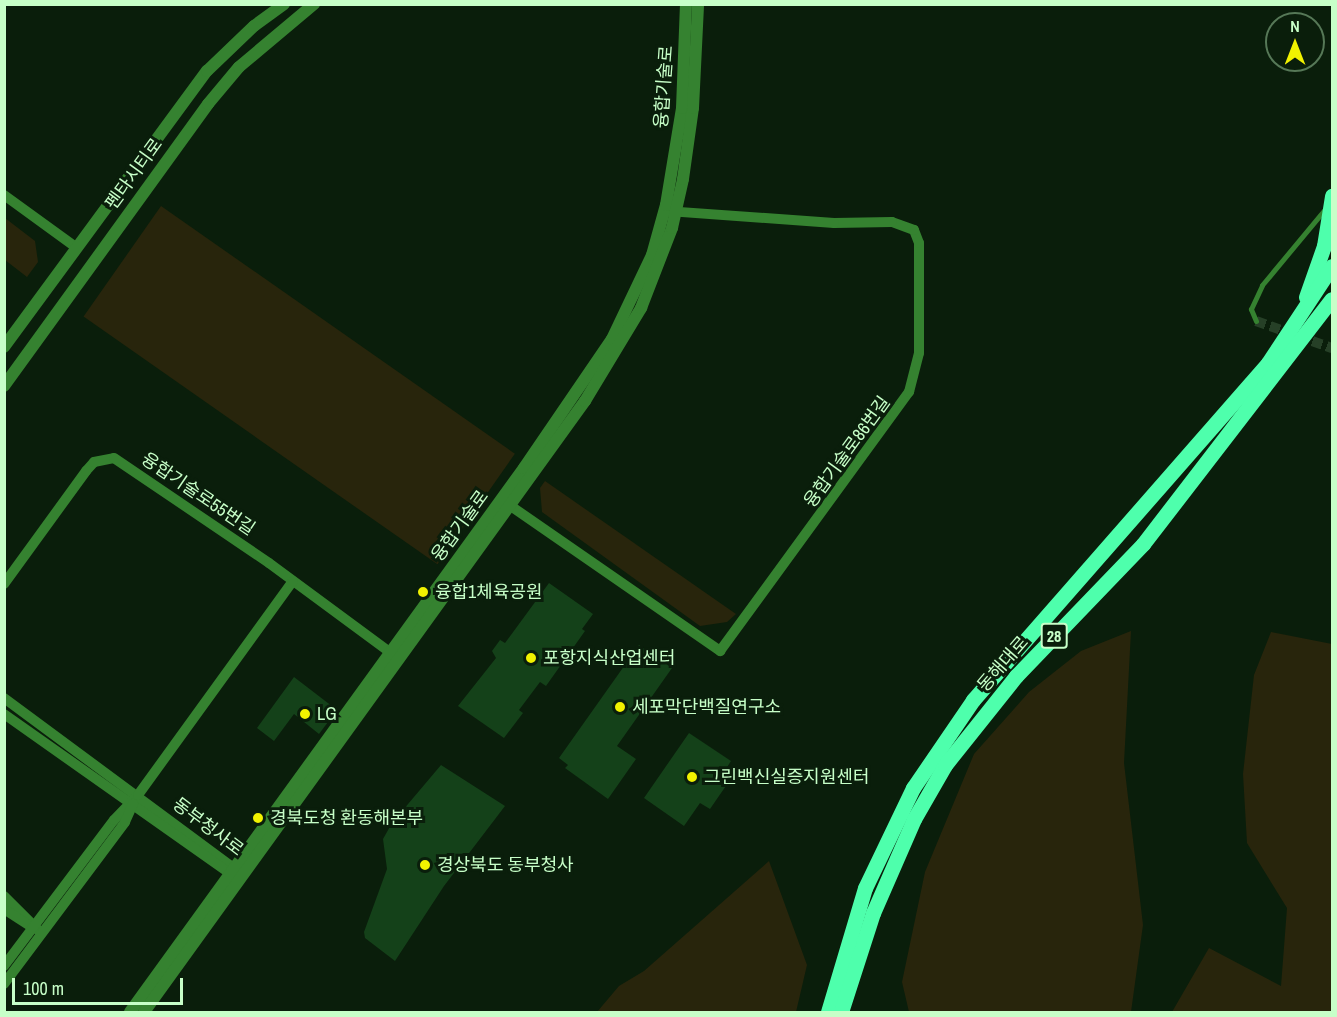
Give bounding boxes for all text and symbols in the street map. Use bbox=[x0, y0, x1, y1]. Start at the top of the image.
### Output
north arrow bbox=[1265, 12, 1325, 72]
text: N bbox=[1290, 15, 1300, 37]
street label: 융합기술로 bbox=[650, 45, 678, 129]
street label: 펜타시티로 bbox=[101, 134, 167, 214]
street label: 융합기술로86번길 bbox=[799, 392, 895, 512]
street label: 융합기술로55번길 bbox=[137, 448, 259, 540]
street label: 융합기술로 bbox=[427, 486, 493, 566]
place label: 융합1체육공원 bbox=[435, 581, 543, 603]
marker: 융합1체육공원 bbox=[416, 585, 430, 599]
road number: 28 bbox=[1040, 623, 1068, 649]
street label: 동해대로 bbox=[973, 632, 1033, 696]
place label: 포항지식산업센터 bbox=[543, 647, 675, 669]
marker: 포항지식산업센터 bbox=[524, 651, 538, 665]
place label: 세포막단백질연구소 bbox=[632, 696, 781, 718]
marker: 세포막단백질연구소 bbox=[613, 700, 627, 714]
place label: LG bbox=[317, 703, 337, 725]
marker: LG bbox=[298, 707, 312, 721]
place label: 그린백신실증지원센터 bbox=[704, 766, 870, 788]
marker: 그린백신실증지원센터 bbox=[685, 770, 699, 784]
street label: 동부청사로 bbox=[168, 793, 248, 861]
place label: 경북도청 환동해본부 bbox=[270, 807, 423, 829]
marker: 경북도청 환동해본부 bbox=[251, 811, 265, 825]
place label: 경상북도 동부청사 bbox=[437, 854, 574, 876]
marker: 경상북도 동부청사 bbox=[418, 858, 432, 872]
scale bar bbox=[15, 966, 186, 1004]
text: 100 m bbox=[23, 976, 64, 1001]

